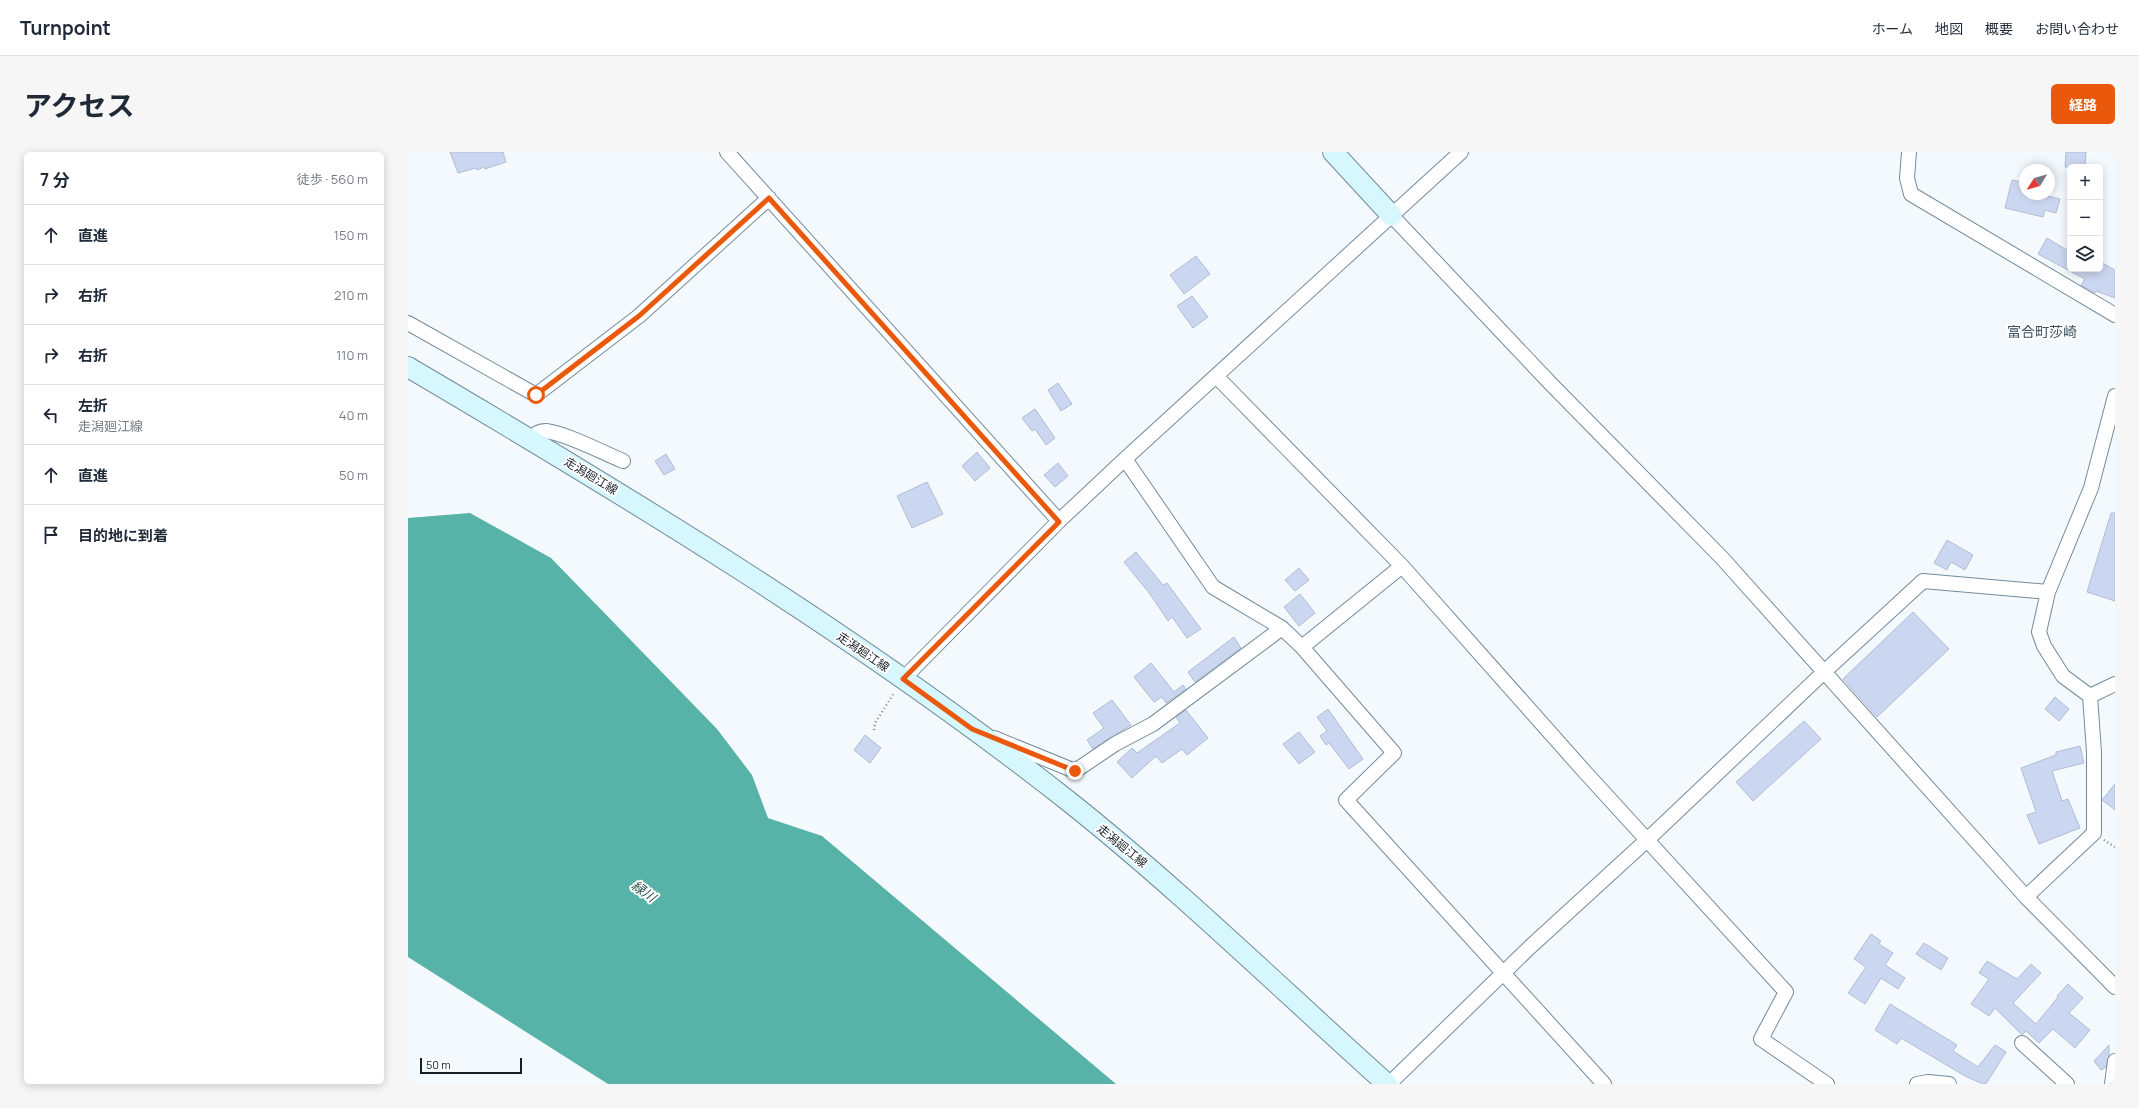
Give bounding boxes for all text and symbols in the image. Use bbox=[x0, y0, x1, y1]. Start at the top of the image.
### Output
text: Turnpoint bbox=[20, 15, 111, 41]
text: ホーム bbox=[1871, 19, 1913, 38]
text: 地図 bbox=[1935, 19, 1963, 38]
text: 概要 bbox=[1985, 19, 2013, 38]
text: お問い合わせ bbox=[2035, 19, 2119, 38]
button: 経路 bbox=[2051, 84, 2115, 124]
text: アクセス bbox=[24, 86, 135, 124]
north arrow bbox=[2019, 164, 2055, 200]
map controls bbox=[2067, 164, 2103, 272]
button: + bbox=[2067, 164, 2103, 200]
text: 7 分 bbox=[40, 168, 69, 191]
text: 徒歩 · 560 m bbox=[297, 170, 368, 188]
button: − bbox=[2067, 200, 2103, 236]
icon: ahead bbox=[40, 224, 62, 246]
text: 直進 bbox=[78, 225, 108, 246]
text: 150 m bbox=[334, 226, 368, 244]
button: layers bbox=[2067, 236, 2103, 272]
icon: right bbox=[40, 284, 62, 306]
text: 右折 bbox=[78, 285, 108, 306]
text: 210 m bbox=[334, 286, 368, 304]
district label: 富合町莎崎 bbox=[2007, 322, 2077, 341]
icon: right bbox=[40, 344, 62, 366]
text: 右折 bbox=[78, 345, 108, 366]
text: 110 m bbox=[336, 346, 368, 364]
route start bbox=[527, 386, 545, 404]
text: 左折 bbox=[78, 395, 108, 416]
icon: left bbox=[40, 404, 62, 426]
text: 40 m bbox=[339, 406, 368, 424]
text: 走潟廻江線 bbox=[78, 417, 143, 435]
street label: 走潟廻江線 bbox=[561, 453, 621, 498]
icon: ahead bbox=[40, 464, 62, 486]
text: 直進 bbox=[78, 465, 108, 486]
text: 50 m bbox=[339, 466, 368, 484]
icon: arrive bbox=[40, 524, 62, 546]
text: 目的地に到着 bbox=[78, 525, 168, 546]
street label: 走潟廻江線 bbox=[834, 628, 893, 675]
route end bbox=[1066, 762, 1084, 780]
street label: 走潟廻江線 bbox=[1094, 820, 1151, 871]
water label: 緑川 bbox=[628, 876, 661, 907]
scale bar bbox=[420, 1056, 522, 1075]
text: 50 m bbox=[426, 1057, 451, 1072]

